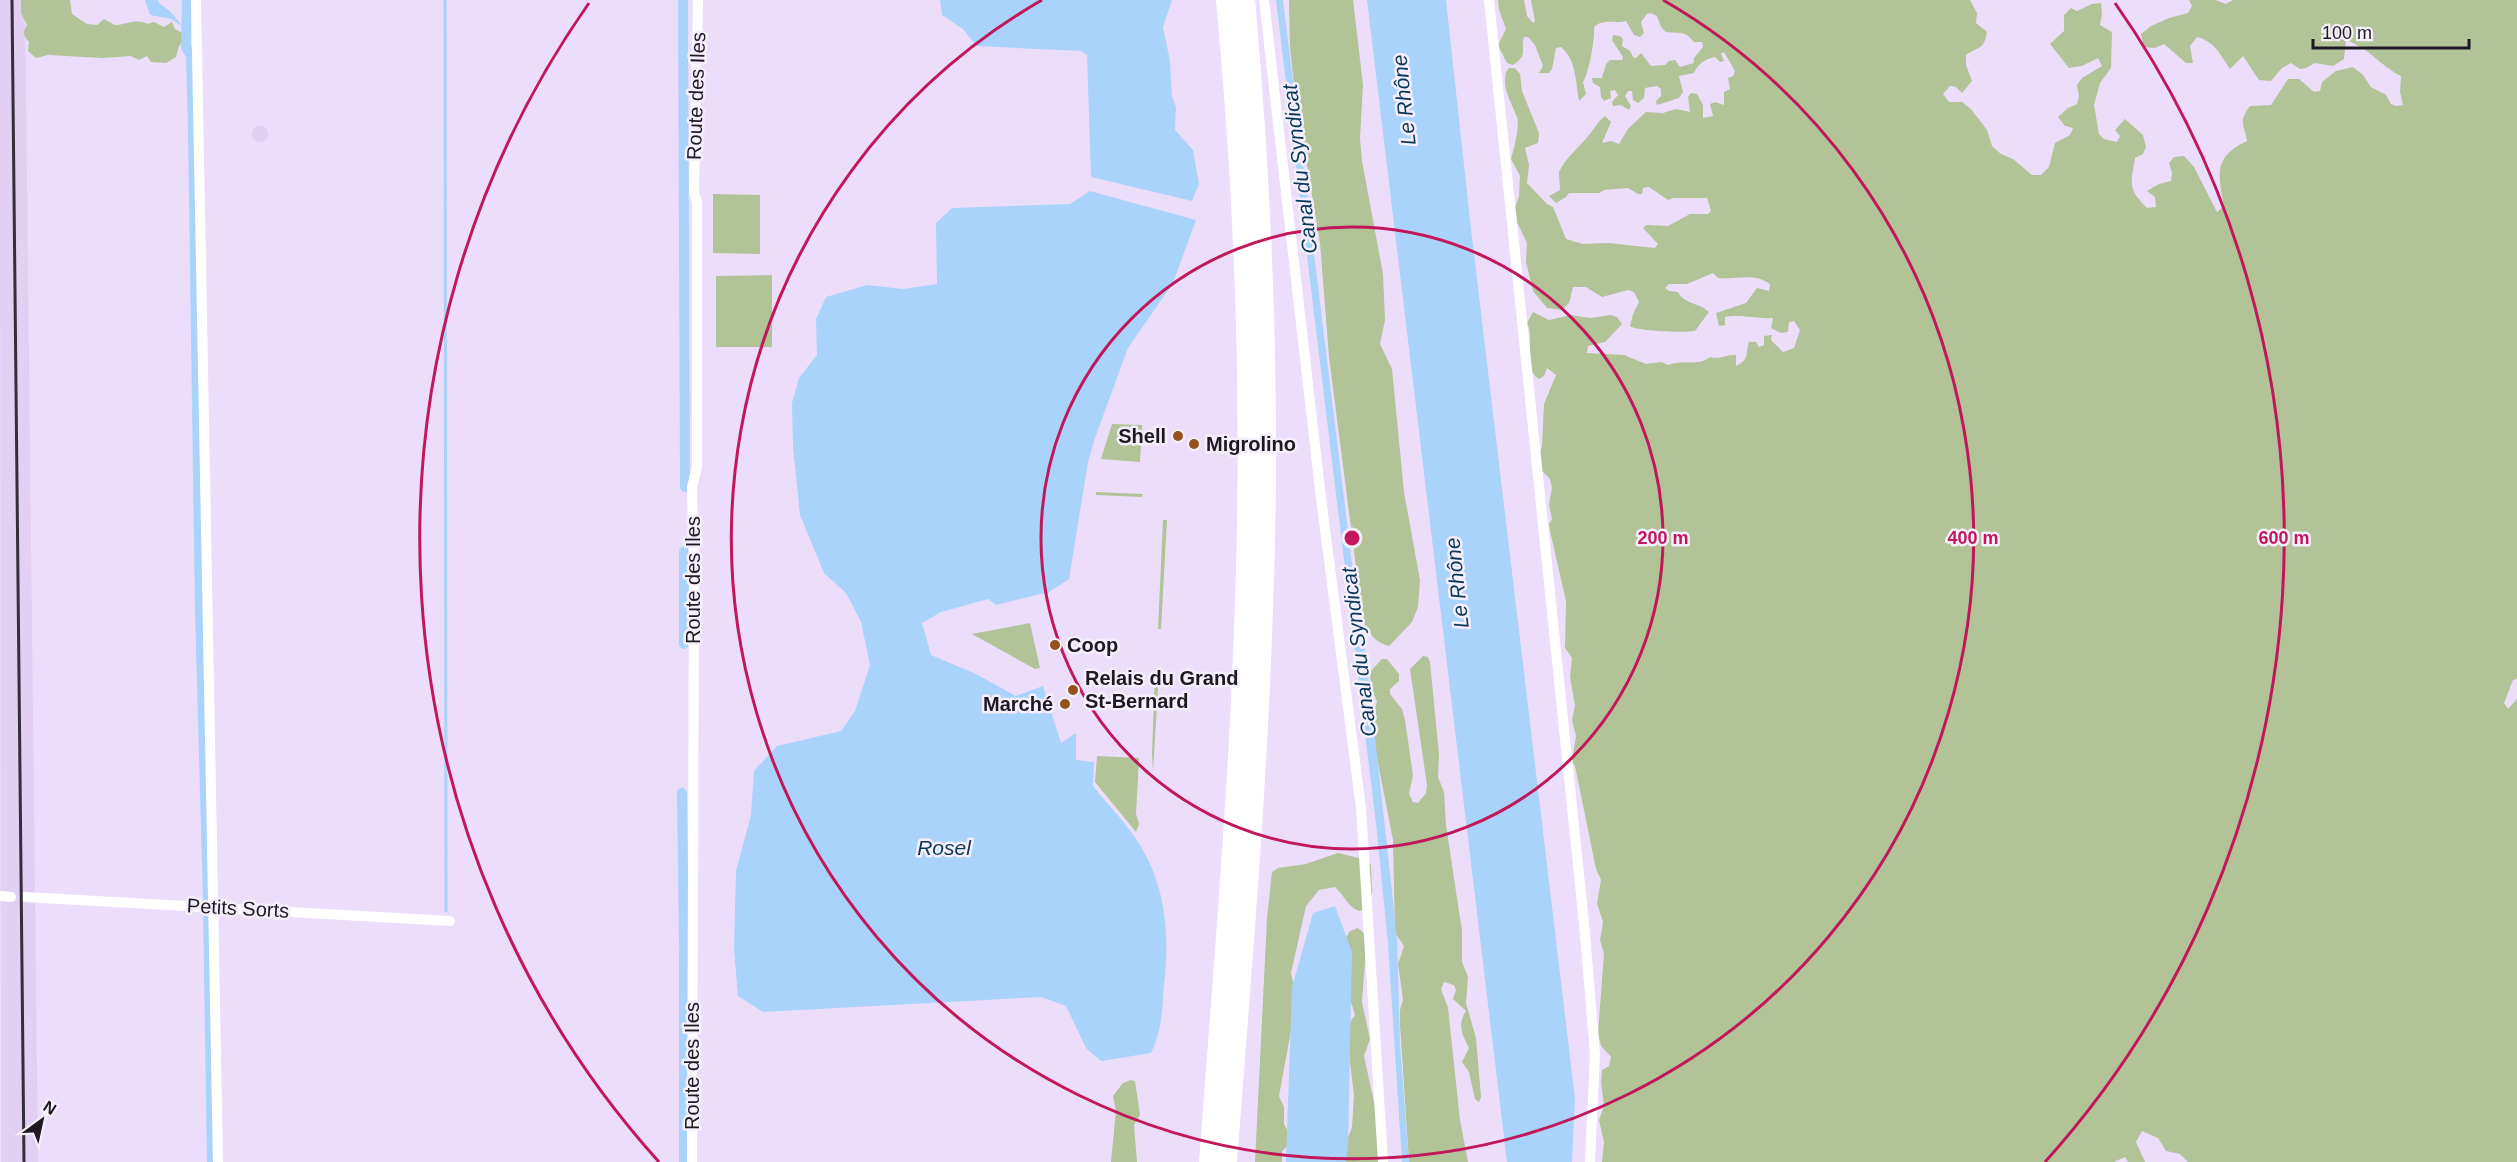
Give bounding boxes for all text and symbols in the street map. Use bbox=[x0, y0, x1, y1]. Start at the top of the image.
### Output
scale bar bbox=[2313, 12, 2469, 50]
text: 100 m bbox=[2322, 23, 2372, 43]
street label: Route des Iles bbox=[683, 32, 709, 160]
water label: Le Rhône bbox=[1387, 54, 1420, 147]
water label: Canal du Syndicat bbox=[1278, 82, 1321, 255]
place label: Shell bbox=[1118, 425, 1166, 447]
marker: Shell bbox=[1171, 429, 1185, 443]
place label: Migrolino bbox=[1206, 433, 1296, 455]
marker: Migrolino bbox=[1187, 437, 1201, 451]
street label: Route des Iles bbox=[682, 516, 704, 644]
centre of rings bbox=[1342, 528, 1362, 548]
text: 200 m bbox=[1637, 528, 1689, 548]
text: 400 m bbox=[1947, 528, 1999, 548]
text: 600 m bbox=[2258, 528, 2310, 548]
water label: Le Rhône bbox=[1440, 537, 1473, 630]
water label: Canal du Syndicat bbox=[1337, 565, 1380, 738]
place label: Coop bbox=[1067, 634, 1118, 656]
marker: Coop bbox=[1048, 638, 1062, 652]
place label: Relais du Grand St-Bernard bbox=[1085, 667, 1238, 712]
marker: Relais du Grand St-Bernard bbox=[1066, 683, 1080, 697]
place label: Marché bbox=[983, 693, 1053, 715]
marker: Marché bbox=[1058, 697, 1072, 711]
water label: Rosel bbox=[917, 836, 972, 859]
street label: Petits Sorts bbox=[186, 894, 290, 922]
street label: Route des Iles bbox=[681, 1002, 703, 1130]
north arrow bbox=[12, 1090, 72, 1150]
text: N bbox=[40, 1098, 59, 1118]

